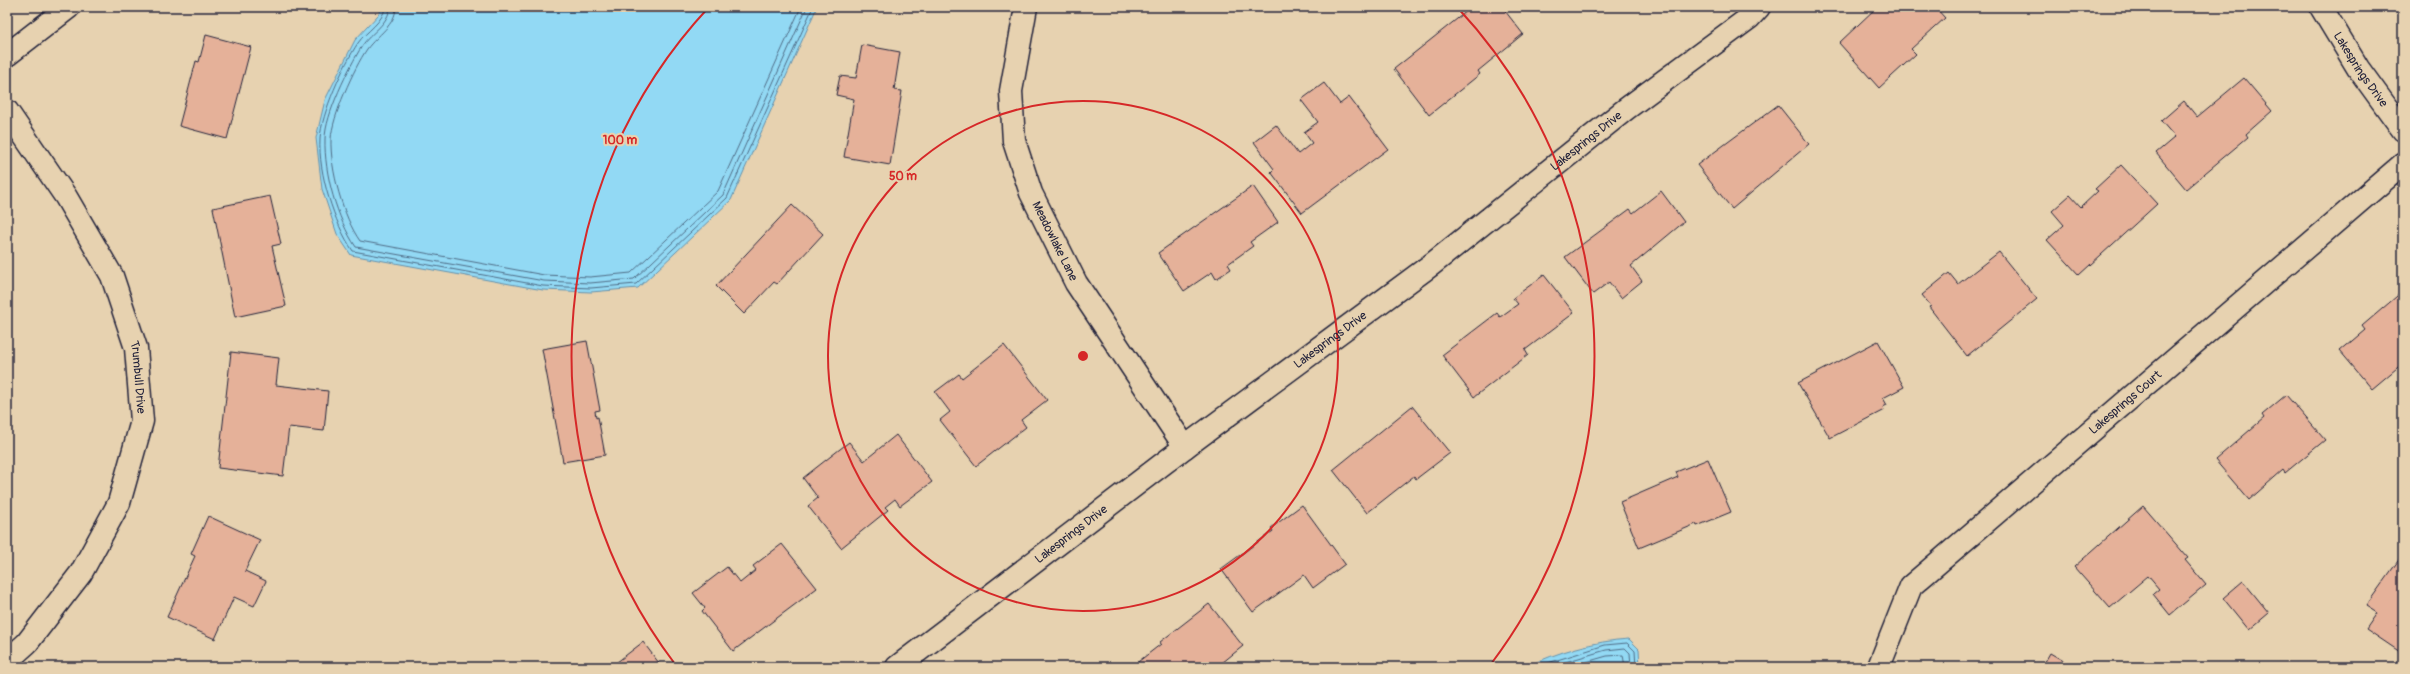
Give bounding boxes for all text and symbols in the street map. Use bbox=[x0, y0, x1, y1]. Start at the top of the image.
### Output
street label: Lakesprings Drive bbox=[2330, 29, 2391, 110]
street label: Lakesprings Drive bbox=[1548, 108, 1625, 174]
text: 100 m bbox=[603, 133, 638, 148]
text: 50 m bbox=[889, 169, 917, 184]
street label: Meadowlake Lane bbox=[1028, 199, 1081, 284]
street label: Lakesprings Drive bbox=[1291, 308, 1370, 372]
street label: Trumbull Drive bbox=[126, 339, 148, 414]
centre of rings bbox=[1076, 349, 1090, 363]
street label: Lakesprings Court bbox=[2086, 367, 2165, 438]
street label: Lakesprings Drive bbox=[1032, 502, 1111, 567]

